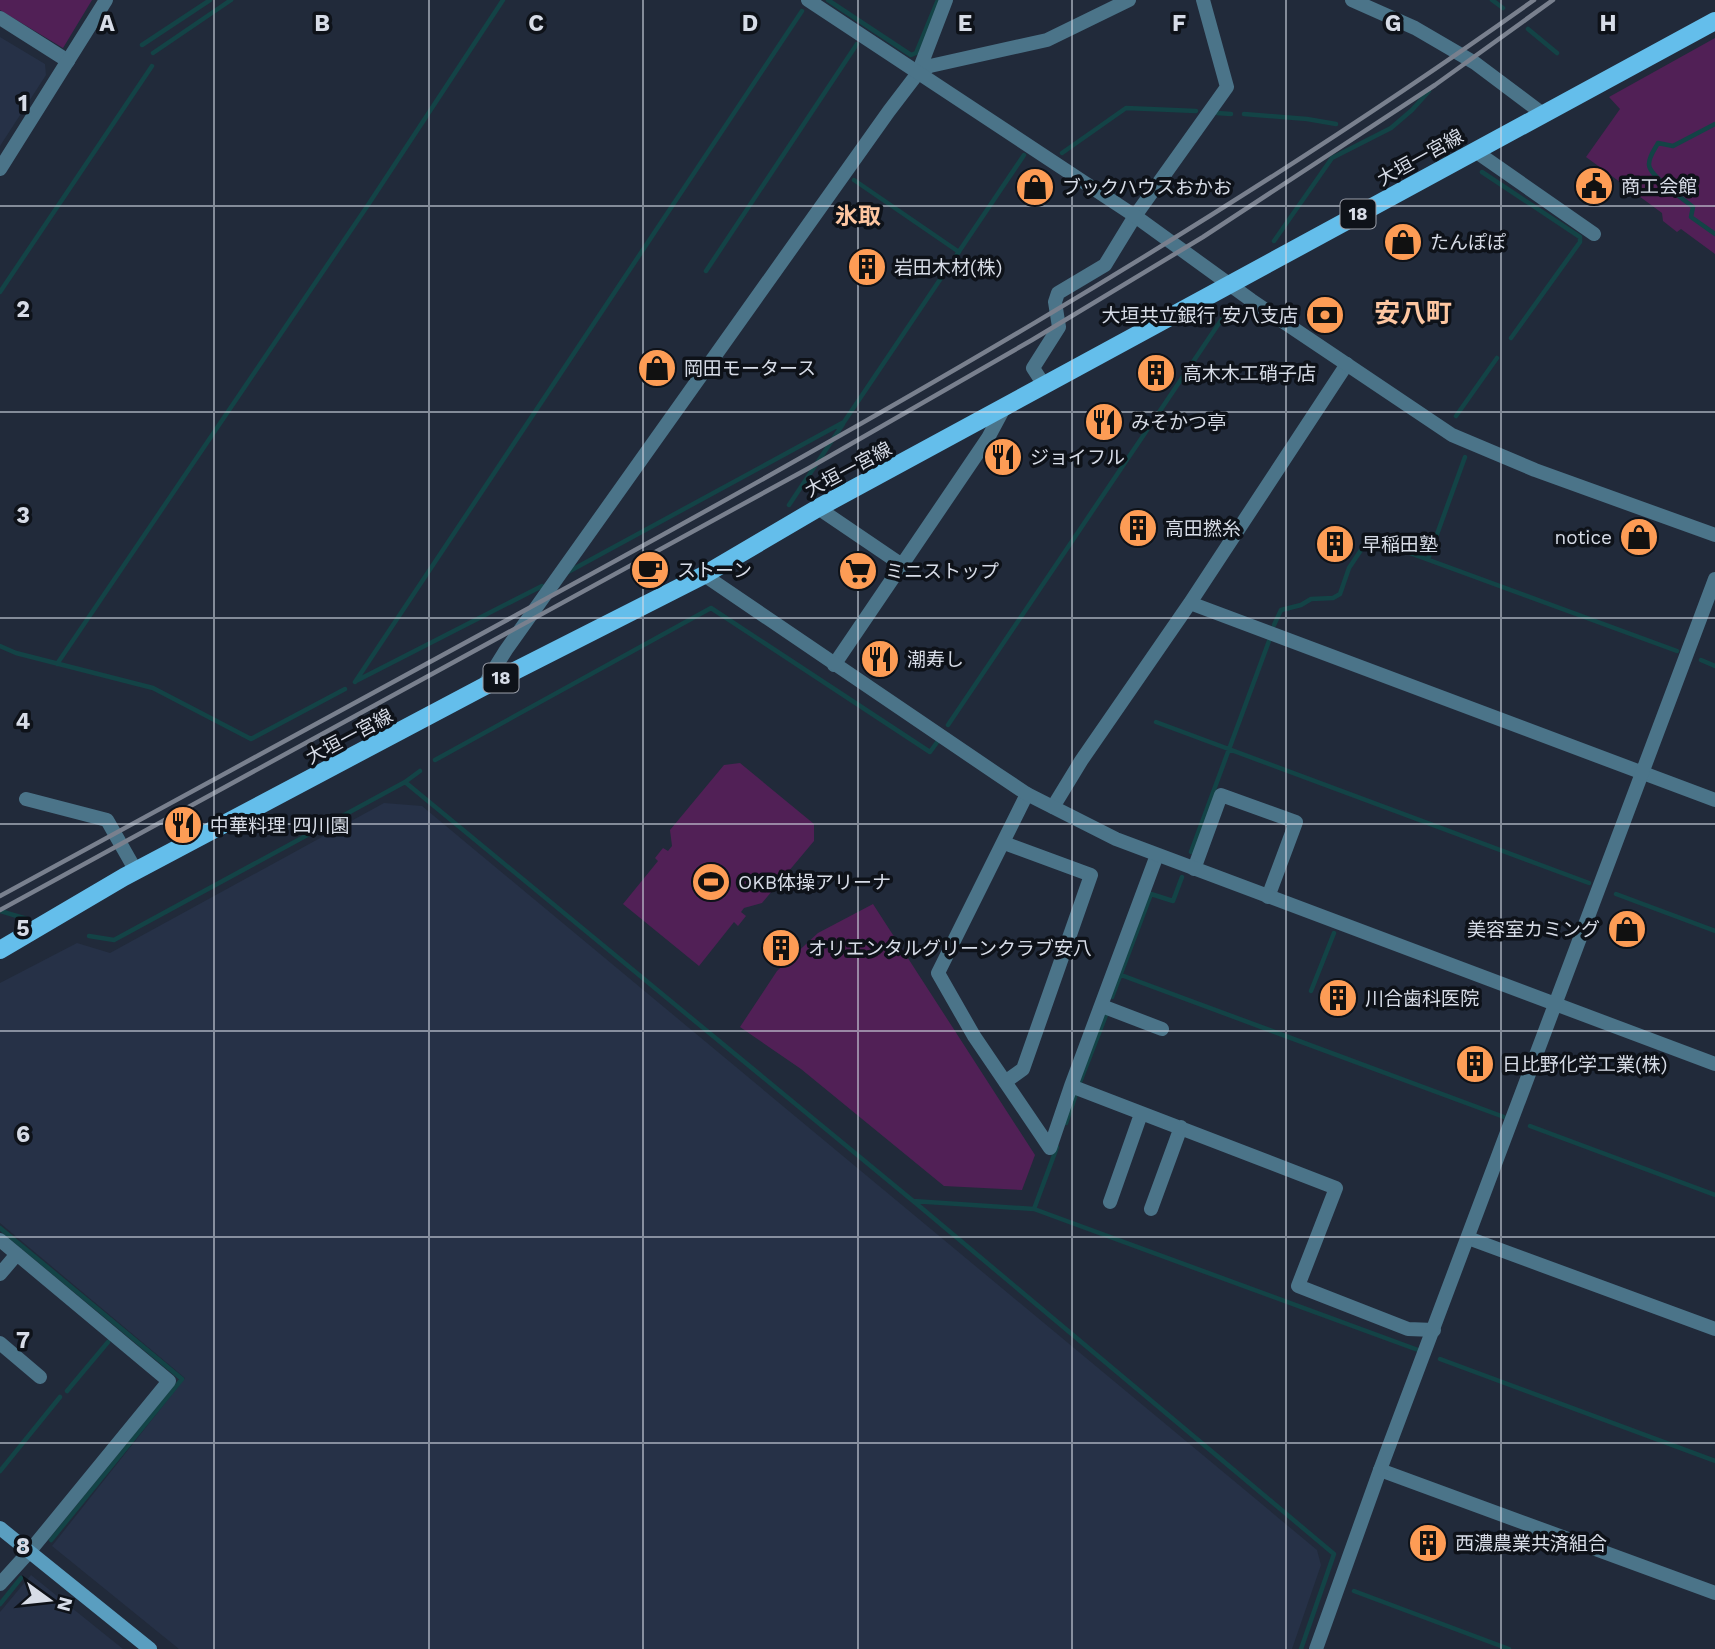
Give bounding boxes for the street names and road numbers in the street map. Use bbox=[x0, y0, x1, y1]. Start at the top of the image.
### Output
street label: 大垣一宮線 bbox=[1373, 124, 1467, 191]
road number: 18 bbox=[1340, 200, 1376, 229]
street label: 大垣一宮線 bbox=[801, 437, 896, 502]
road number: 18 bbox=[484, 664, 518, 692]
street label: 大垣一宮線 bbox=[302, 704, 397, 769]

